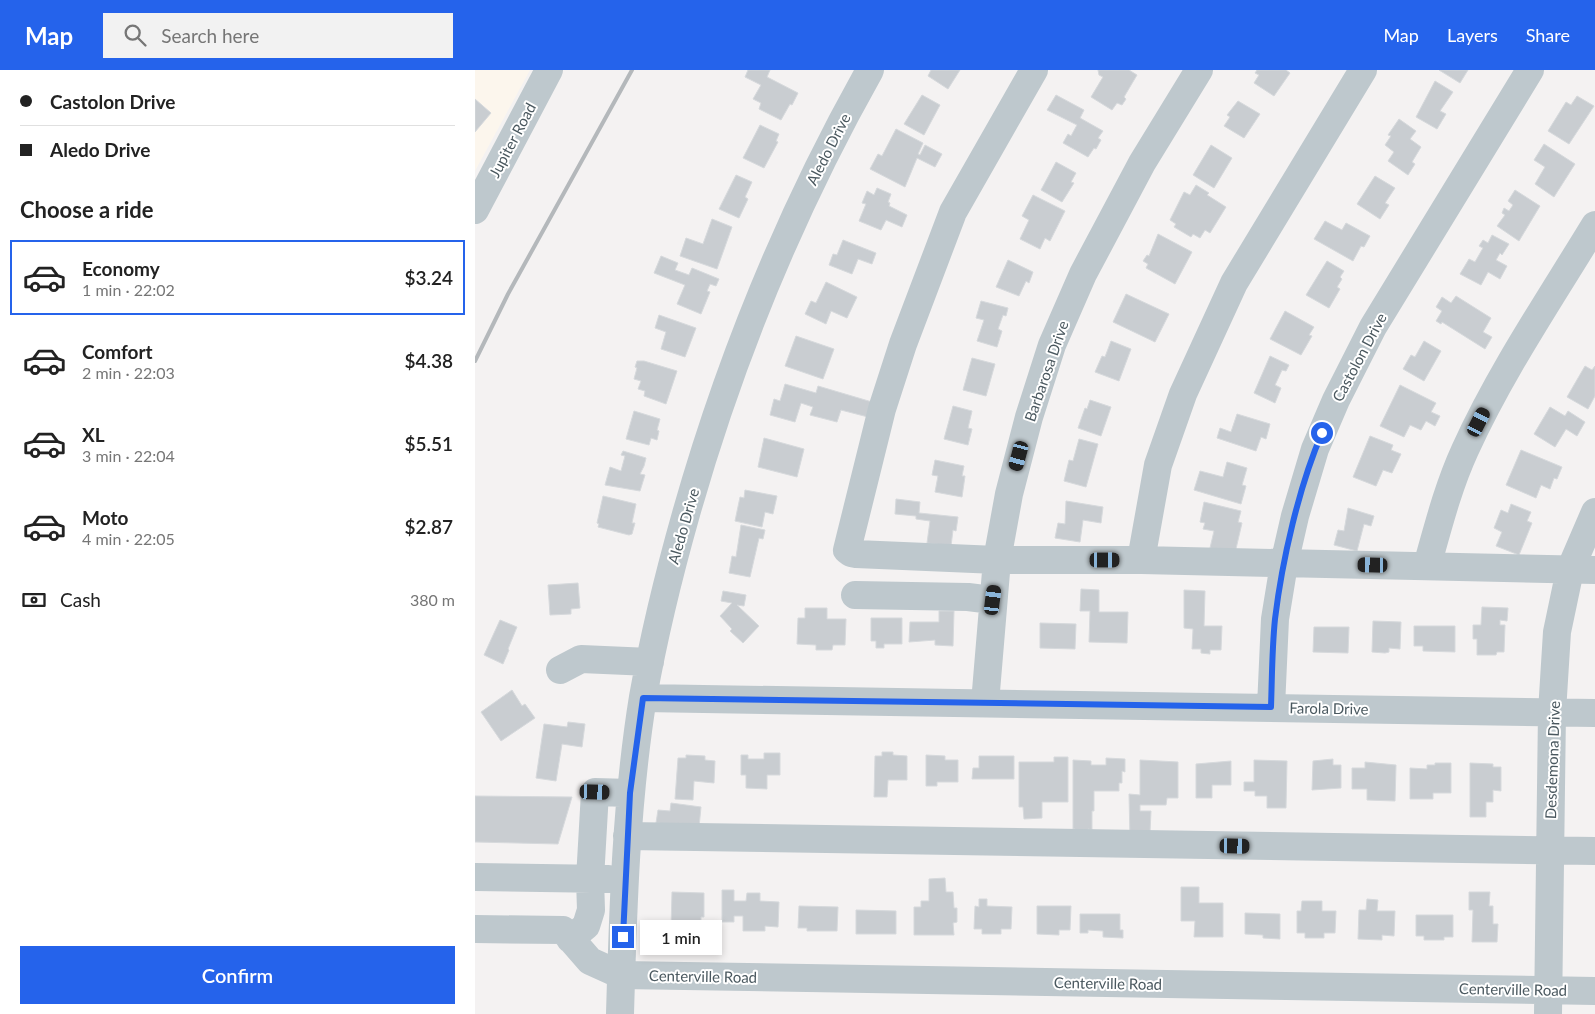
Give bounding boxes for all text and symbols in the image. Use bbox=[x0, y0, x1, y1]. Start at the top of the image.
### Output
search box bbox=[103, 13, 453, 58]
text: Map bbox=[25, 21, 73, 50]
icon: search bbox=[121, 21, 149, 49]
text: Search here bbox=[161, 24, 259, 47]
text: Map bbox=[1383, 24, 1419, 46]
text: Layers bbox=[1447, 24, 1498, 46]
text: Share bbox=[1526, 24, 1570, 46]
text: Castolon Drive bbox=[50, 90, 176, 113]
street label: Jupiter Road bbox=[485, 100, 539, 180]
street label: Aledo Drive bbox=[802, 110, 854, 188]
text: Aledo Drive bbox=[50, 138, 150, 161]
text: Choose a ride bbox=[20, 196, 154, 223]
icon: car bbox=[22, 255, 67, 300]
text: Economy bbox=[82, 257, 160, 280]
text: $3.24 bbox=[404, 266, 453, 289]
text: 1 min · 22:02 bbox=[82, 280, 175, 299]
street label: Castolon Drive bbox=[1328, 310, 1390, 404]
street label: Barbarosa Drive bbox=[1020, 318, 1072, 424]
icon: car bbox=[22, 338, 67, 383]
text: Comfort bbox=[82, 340, 153, 363]
text: $4.38 bbox=[404, 349, 453, 372]
text: 2 min · 22:03 bbox=[82, 363, 175, 382]
car bbox=[1465, 405, 1492, 439]
icon: car bbox=[22, 421, 67, 466]
route start bbox=[1311, 422, 1333, 444]
text: XL bbox=[82, 423, 105, 446]
text: $5.51 bbox=[404, 432, 453, 455]
car bbox=[1007, 440, 1030, 472]
text: 3 min · 22:04 bbox=[82, 446, 175, 465]
street label: Aledo Drive bbox=[664, 486, 702, 566]
icon: car bbox=[22, 504, 67, 549]
text: Moto bbox=[82, 506, 128, 529]
text: $2.87 bbox=[404, 515, 453, 538]
text: 4 min · 22:05 bbox=[82, 529, 175, 548]
car bbox=[1090, 553, 1120, 568]
car bbox=[1357, 557, 1388, 573]
car bbox=[983, 584, 1002, 616]
icon: cash bbox=[20, 586, 48, 614]
text: Cash bbox=[60, 588, 101, 611]
text: 380 m bbox=[410, 590, 455, 609]
street label: Farola Drive bbox=[1289, 698, 1369, 718]
street label: Desdemona Drive bbox=[1541, 700, 1563, 819]
car bbox=[579, 784, 610, 800]
car bbox=[1219, 838, 1250, 854]
callout: 1 min bbox=[641, 920, 723, 954]
route end bbox=[612, 926, 634, 948]
text: 1 min bbox=[661, 928, 701, 947]
button: Confirm bbox=[20, 946, 455, 1004]
street label: Centerville Road bbox=[649, 966, 757, 986]
street label: Centerville Road bbox=[1054, 973, 1162, 993]
street label: Centerville Road bbox=[1459, 979, 1567, 999]

